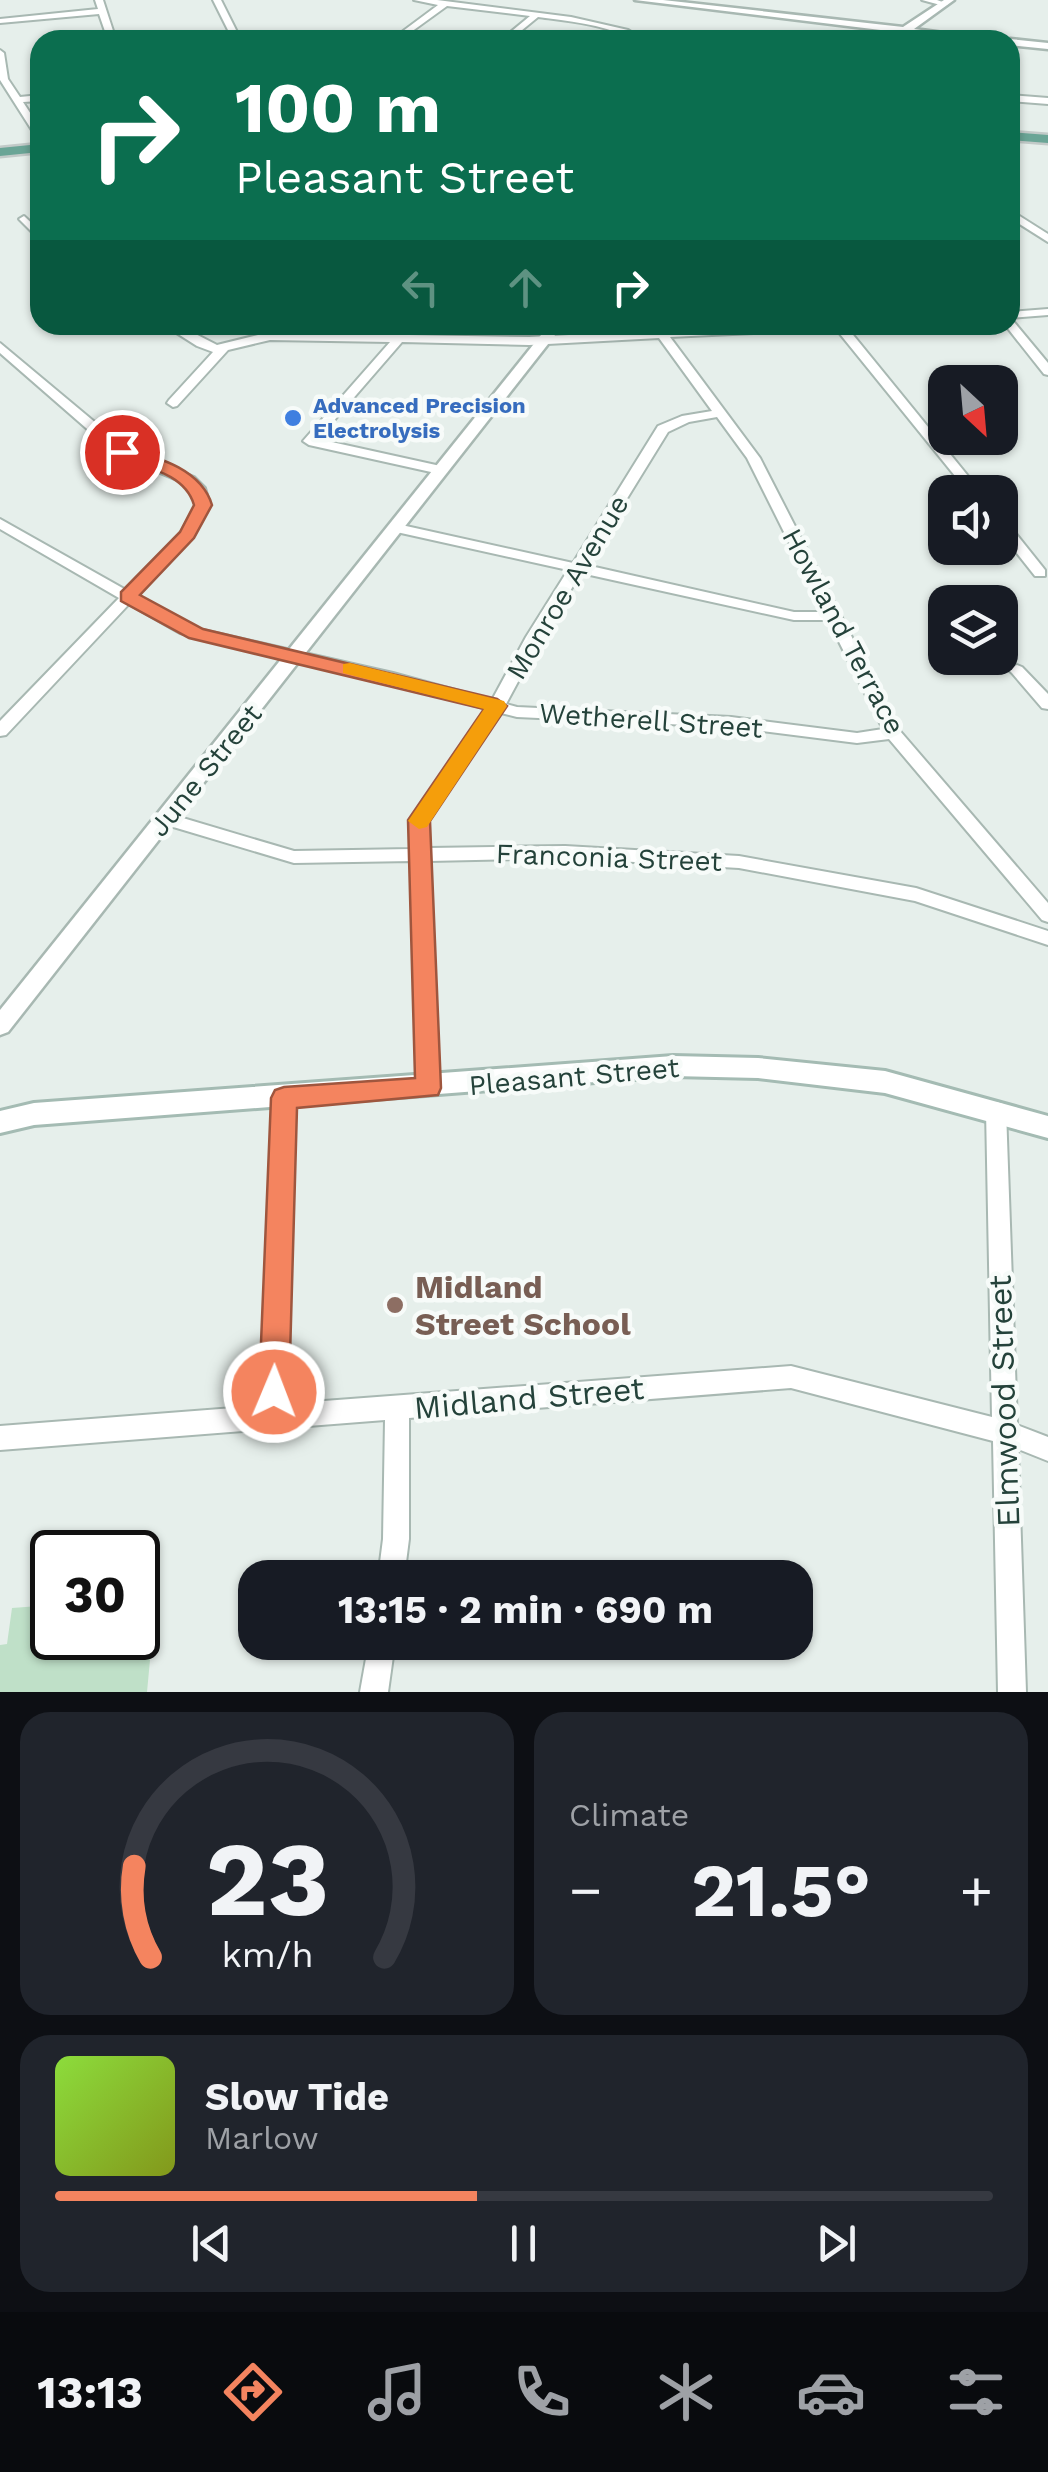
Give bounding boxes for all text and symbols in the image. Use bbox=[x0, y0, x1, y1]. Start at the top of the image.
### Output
text: 100 m bbox=[235, 67, 441, 149]
icon: right bbox=[70, 70, 200, 200]
text: Pleasant Street bbox=[235, 151, 574, 204]
icon: left bbox=[393, 260, 448, 315]
icon: ahead bbox=[498, 260, 553, 315]
icon: right bbox=[603, 260, 658, 315]
north arrow bbox=[928, 365, 1018, 455]
map controls bbox=[928, 365, 1018, 675]
place label: Advanced Precision Electrolysis bbox=[313, 393, 526, 443]
marker: Advanced Precision Electrolysis bbox=[282, 407, 304, 429]
pin bbox=[80, 410, 165, 495]
icon: arrive bbox=[95, 425, 150, 480]
button: sound bbox=[928, 475, 1018, 565]
street label: Monroe Avenue bbox=[499, 489, 635, 685]
street label: Howland Terrace bbox=[775, 523, 912, 740]
button: layers bbox=[928, 585, 1018, 675]
street label: Wetherell Street bbox=[538, 696, 764, 745]
street label: June Street bbox=[142, 697, 269, 843]
street label: Franconia Street bbox=[495, 837, 723, 878]
street label: Pleasant Street bbox=[468, 1051, 681, 1102]
place label: Midland Street School bbox=[415, 1268, 631, 1343]
street label: Elmwood Street bbox=[981, 1274, 1027, 1528]
marker: Midland Street School bbox=[384, 1294, 406, 1316]
position arrow bbox=[222, 1340, 326, 1444]
street label: Midland Street bbox=[412, 1369, 646, 1427]
speed limit sign: 30 bbox=[30, 1530, 160, 1660]
text: 13:15 · 2 min · 690 m bbox=[338, 1588, 713, 1632]
text: Climate bbox=[569, 1796, 689, 1834]
text: 23 bbox=[205, 1818, 329, 1940]
text: 21.5° bbox=[691, 1846, 871, 1934]
text: − bbox=[569, 1858, 602, 1922]
text: + bbox=[960, 1858, 993, 1922]
text: km/h bbox=[221, 1934, 313, 1976]
text: Slow Tide bbox=[205, 2075, 389, 2119]
text: Marlow bbox=[205, 2119, 319, 2157]
icon: previous bbox=[184, 2216, 239, 2271]
icon: pause bbox=[496, 2216, 551, 2271]
icon: next bbox=[809, 2216, 864, 2271]
icon: directions bbox=[218, 2357, 288, 2427]
icon: music bbox=[362, 2357, 432, 2427]
icon: phone bbox=[507, 2357, 577, 2427]
icon: climate bbox=[651, 2357, 721, 2427]
icon: car bbox=[796, 2357, 866, 2427]
icon: filters bbox=[941, 2357, 1011, 2427]
text: 13:13 bbox=[37, 2366, 143, 2419]

